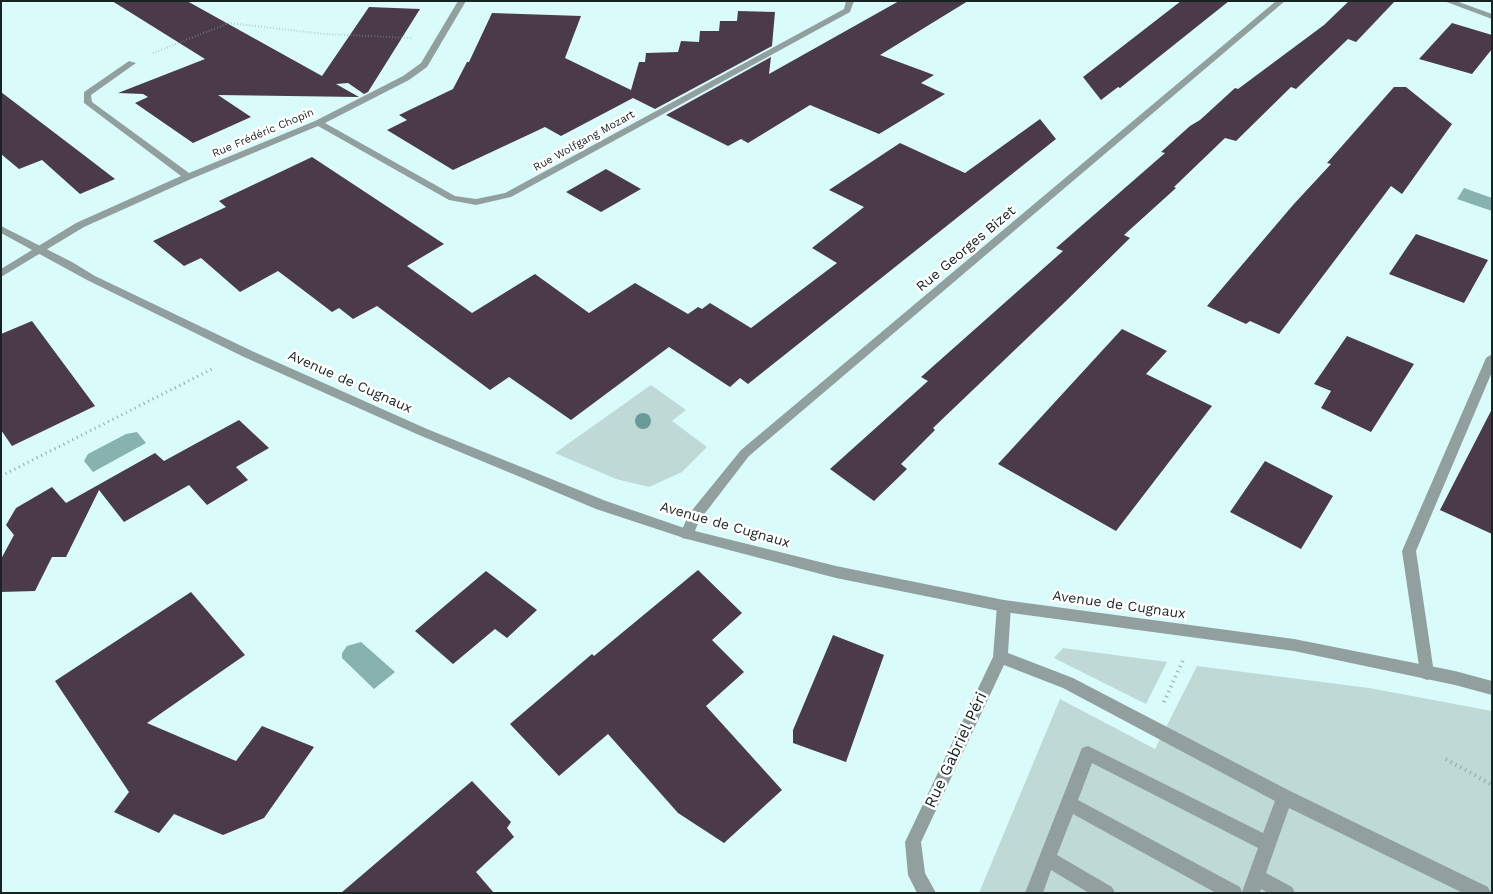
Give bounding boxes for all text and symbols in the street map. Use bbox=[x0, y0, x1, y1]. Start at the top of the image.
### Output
street label: Rue Frédéric Chopin bbox=[210, 106, 316, 160]
street label: Rue Wolfgang Mozart bbox=[531, 108, 637, 174]
street label: Rue Georges Bizet bbox=[913, 203, 1019, 295]
street label: Avenue de Cugnaux bbox=[285, 347, 415, 417]
street label: Avenue de Cugnaux bbox=[658, 498, 792, 552]
street label: Avenue de Cugnaux bbox=[1051, 587, 1187, 623]
street label: Rue Gabriel Péri bbox=[921, 689, 991, 811]

